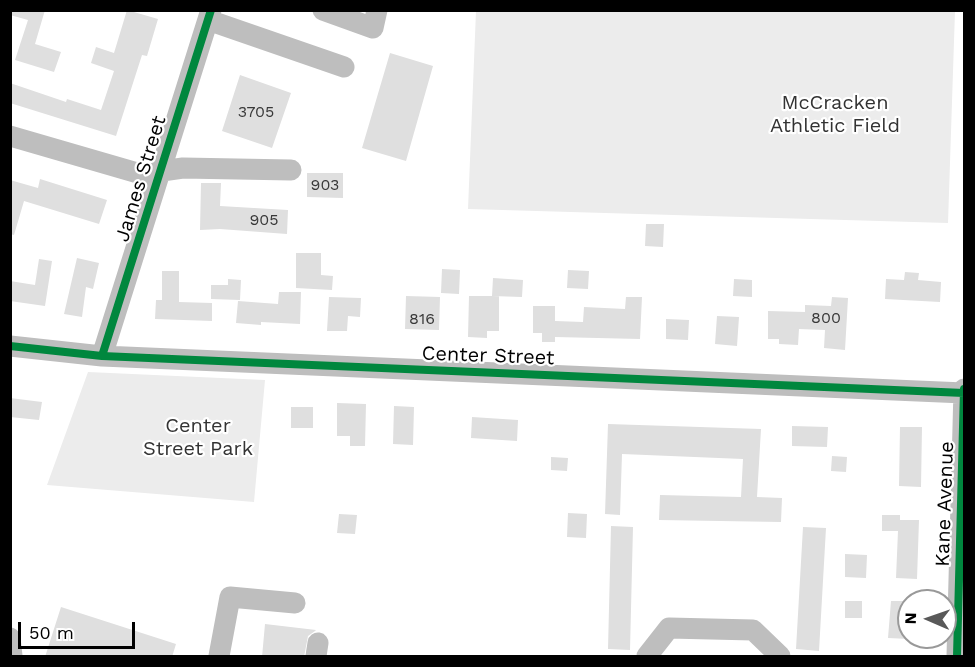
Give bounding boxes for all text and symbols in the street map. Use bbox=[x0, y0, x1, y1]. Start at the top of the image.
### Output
park label: McCracken Athletic Field bbox=[770, 91, 900, 138]
house number: 3705 bbox=[238, 102, 274, 122]
street label: James Street bbox=[110, 113, 172, 245]
house number: 903 bbox=[311, 175, 339, 195]
house number: 905 bbox=[249, 210, 279, 230]
house number: 800 bbox=[811, 308, 841, 328]
house number: 816 bbox=[409, 309, 435, 329]
street label: Center Street bbox=[421, 342, 555, 370]
park label: Center Street Park bbox=[143, 414, 253, 461]
street label: Kane Avenue bbox=[931, 441, 959, 567]
north arrow bbox=[897, 589, 957, 649]
scale bar bbox=[21, 610, 138, 648]
text: N bbox=[901, 612, 920, 625]
text: 50 m bbox=[29, 622, 74, 643]

